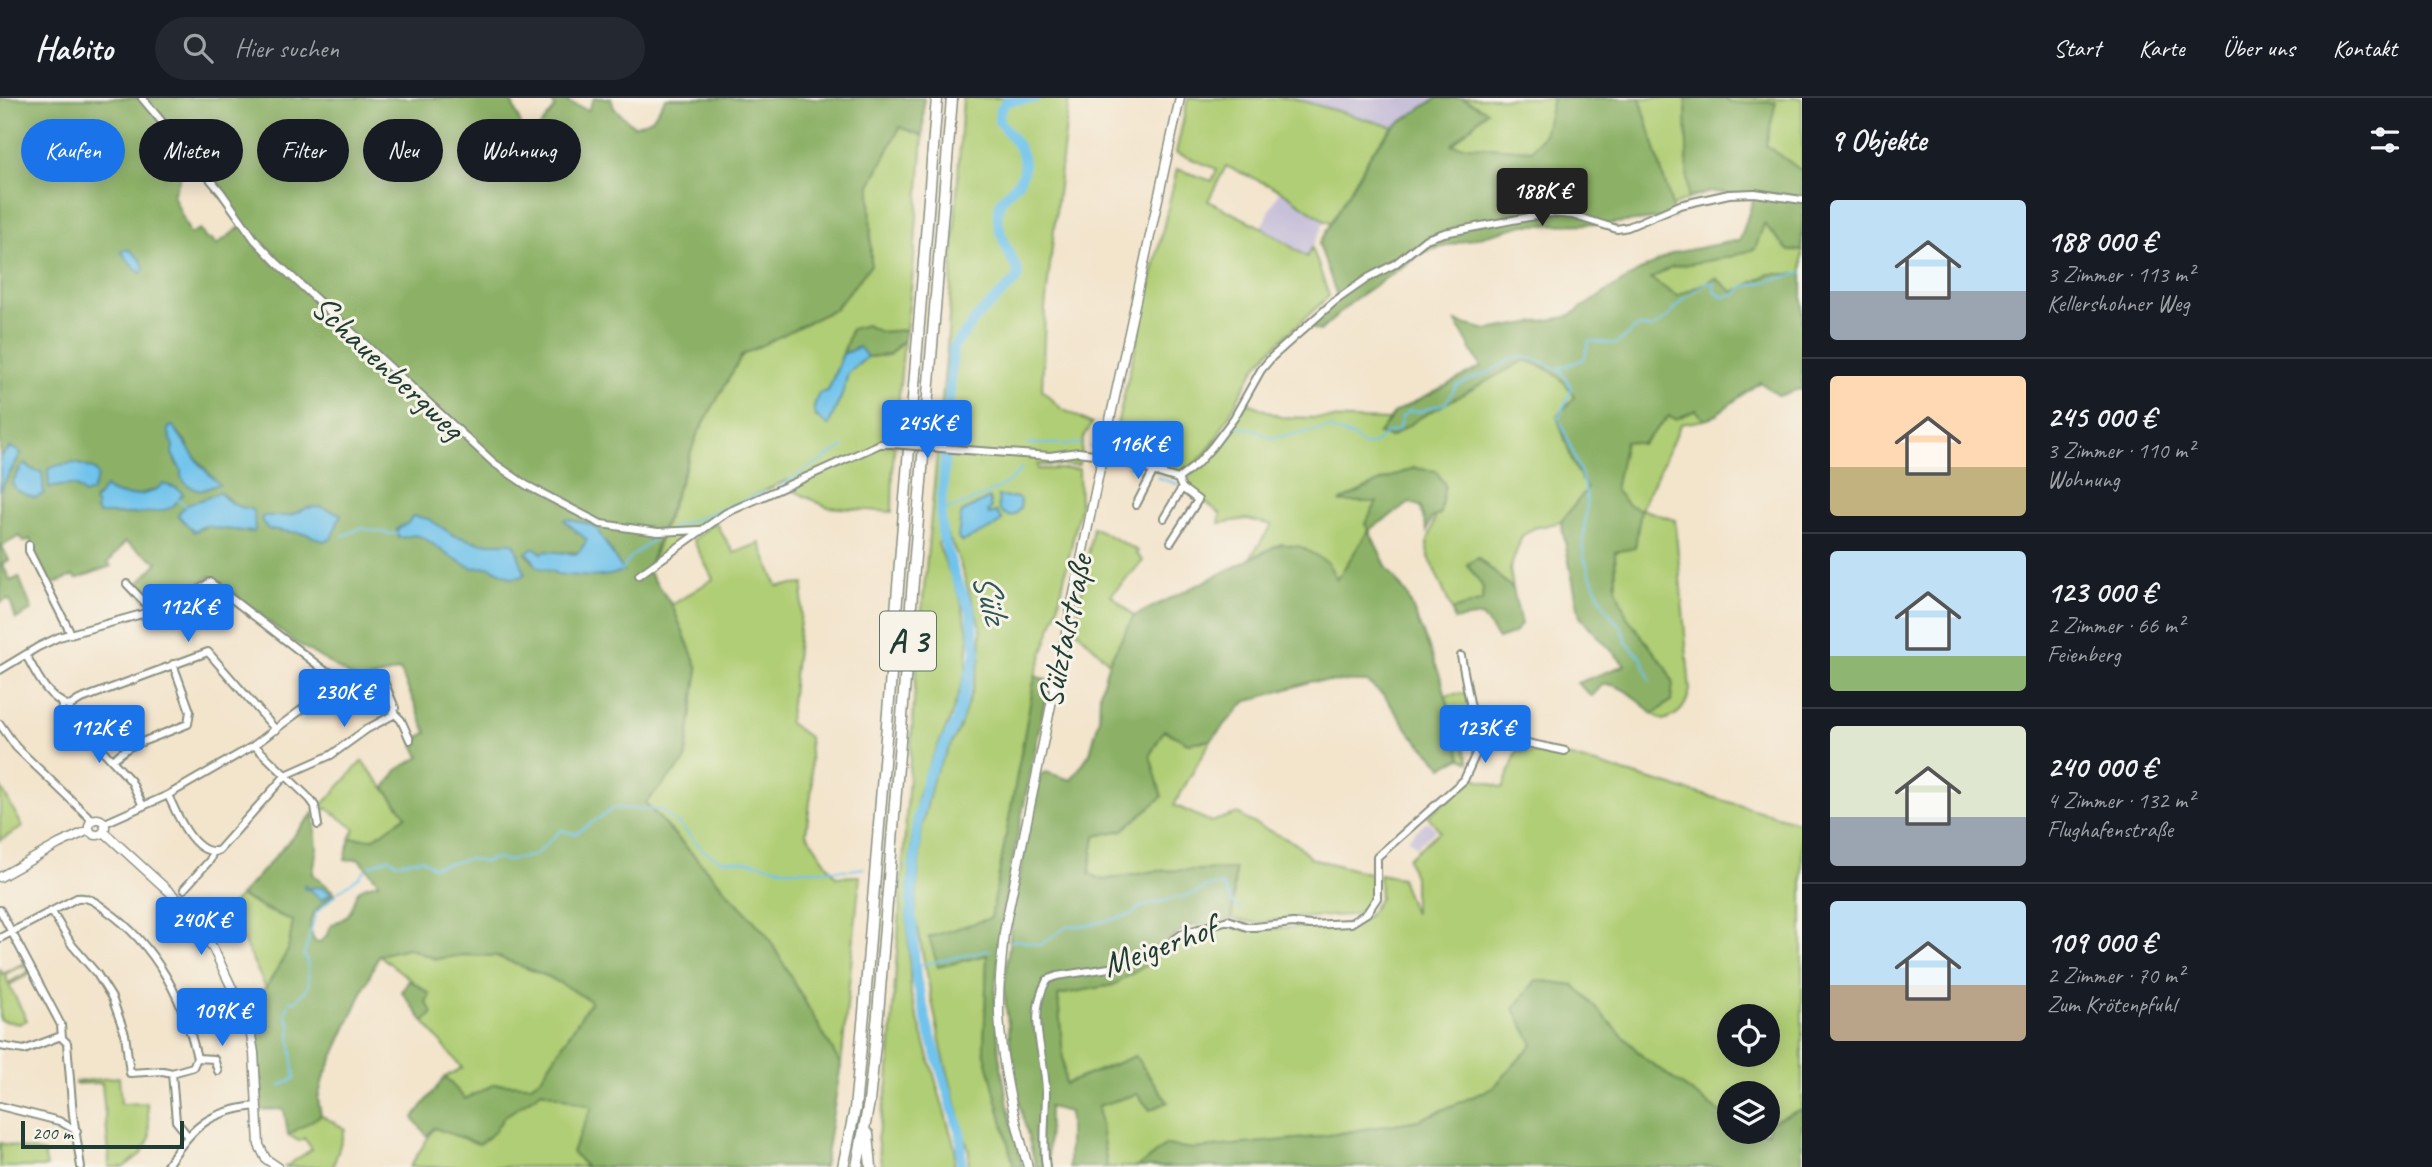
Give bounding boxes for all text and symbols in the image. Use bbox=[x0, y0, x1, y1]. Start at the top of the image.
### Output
search box bbox=[155, 17, 645, 80]
text: Habito bbox=[35, 27, 113, 69]
icon: search bbox=[179, 29, 217, 67]
text: Hier suchen bbox=[235, 32, 339, 65]
text: Start bbox=[2054, 33, 2101, 63]
text: Karte bbox=[2139, 33, 2185, 63]
text: Über uns bbox=[2223, 33, 2295, 63]
text: Kontakt bbox=[2333, 33, 2397, 63]
chip: Kaufen bbox=[21, 119, 125, 182]
chip: Mieten bbox=[139, 119, 243, 182]
chip: Filter bbox=[257, 119, 349, 182]
chip: Neu bbox=[363, 119, 443, 182]
chip: Wohnung bbox=[457, 119, 581, 182]
text: 9 Objekte bbox=[1830, 121, 1926, 159]
icon: filters bbox=[2366, 121, 2404, 159]
pin: 188K € bbox=[1485, 169, 1599, 228]
text: 188K € bbox=[1513, 176, 1571, 205]
text: 188 000 € bbox=[2047, 222, 2156, 260]
icon: home bbox=[1886, 228, 1970, 312]
text: 3 Zimmer · 113 m² bbox=[2047, 260, 2194, 289]
street label: Schauenbergweg bbox=[302, 285, 476, 451]
text: Kellershohner Weg bbox=[2047, 289, 2190, 318]
text: 245 000 € bbox=[2047, 398, 2156, 436]
pin: 245K € bbox=[870, 400, 984, 460]
icon: home bbox=[1886, 404, 1970, 488]
text: 245K € bbox=[898, 408, 956, 437]
pin: 116K € bbox=[1081, 422, 1195, 481]
text: 116K € bbox=[1108, 429, 1168, 458]
text: 3 Zimmer · 110 m² bbox=[2047, 436, 2194, 465]
text: Wohnung bbox=[2047, 465, 2120, 494]
street label: Sülztalstraße bbox=[1027, 548, 1104, 712]
water label: Sülz bbox=[962, 567, 1021, 632]
text: 123 000 € bbox=[2047, 573, 2156, 611]
icon: home bbox=[1886, 579, 1970, 663]
pin: 112K € bbox=[131, 584, 245, 644]
text: 112K € bbox=[159, 592, 217, 621]
text: 2 Zimmer · 66 m² bbox=[2047, 611, 2184, 640]
road number: A 3 bbox=[880, 612, 936, 670]
text: Feienberg bbox=[2047, 640, 2121, 669]
pin: 230K € bbox=[287, 670, 401, 729]
text: 230K € bbox=[315, 677, 373, 706]
pin: 112K € bbox=[42, 706, 156, 765]
pin: 123K € bbox=[1428, 706, 1542, 765]
text: 112K € bbox=[70, 713, 128, 742]
text: 123K € bbox=[1456, 713, 1514, 742]
text: 240 000 € bbox=[2047, 748, 2156, 786]
icon: home bbox=[1886, 754, 1970, 838]
text: 4 Zimmer · 132 m² bbox=[2047, 786, 2194, 815]
text: Flughafenstraße bbox=[2047, 815, 2173, 844]
pin: 240K € bbox=[144, 898, 258, 957]
street label: Meigerhof bbox=[1096, 902, 1229, 987]
text: 240K € bbox=[172, 905, 230, 934]
text: 109 000 € bbox=[2047, 923, 2156, 961]
icon: home bbox=[1886, 929, 1970, 1013]
text: 2 Zimmer · 70 m² bbox=[2047, 961, 2184, 990]
pin: 109K € bbox=[165, 988, 279, 1048]
text: Zum Krötenpfuhl bbox=[2047, 990, 2176, 1019]
text: 109K € bbox=[193, 996, 251, 1025]
map controls bbox=[1717, 1004, 1780, 1144]
button: locate bbox=[1717, 1004, 1780, 1067]
button: layers bbox=[1717, 1081, 1780, 1144]
scale bar bbox=[21, 1118, 184, 1150]
text: 200 m bbox=[32, 1121, 73, 1145]

